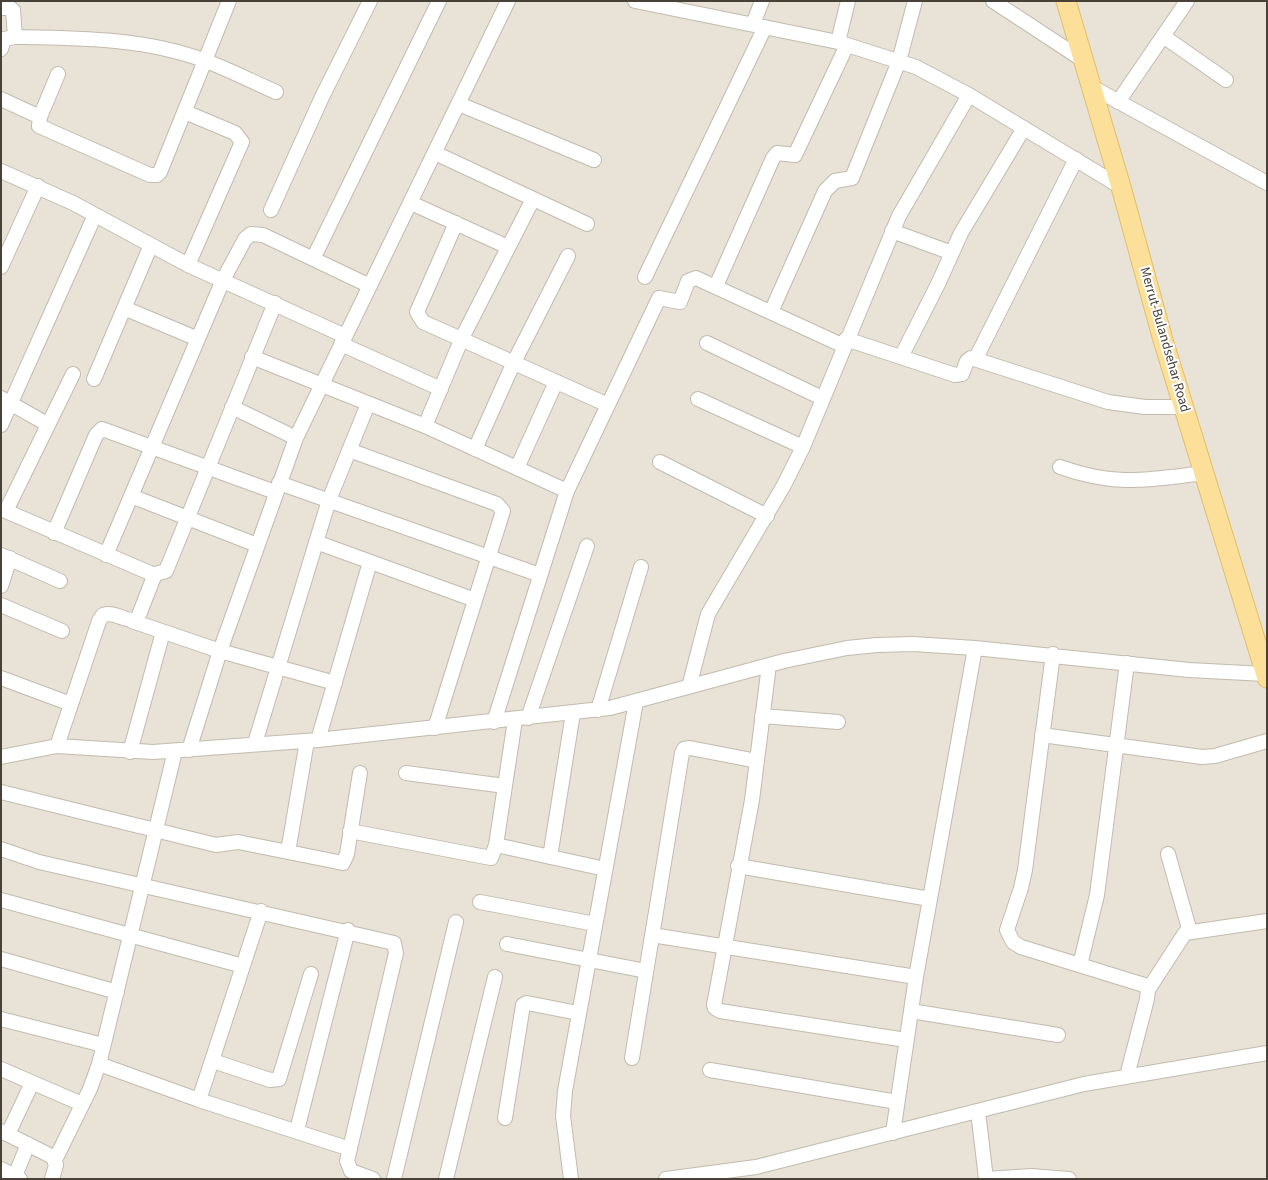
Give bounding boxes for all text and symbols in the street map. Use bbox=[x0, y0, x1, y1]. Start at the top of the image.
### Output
street label: Merrut-Bulandsehar Road bbox=[1135, 265, 1193, 415]

